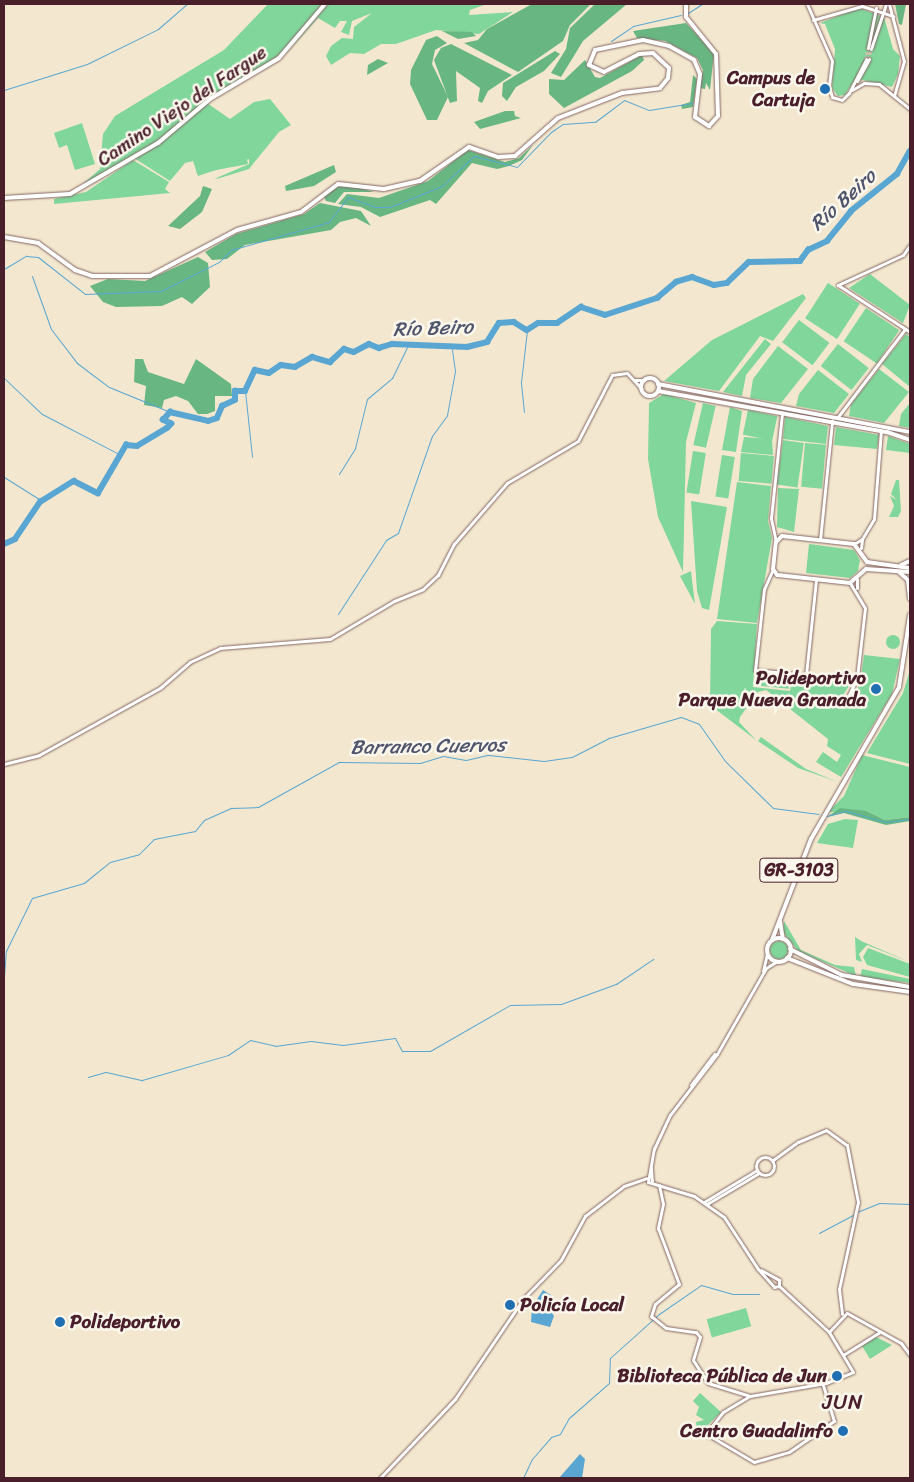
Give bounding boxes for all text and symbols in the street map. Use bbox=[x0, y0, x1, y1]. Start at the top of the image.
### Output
street label: Camino Viejo del Fargue bbox=[93, 41, 271, 171]
place label: Campus de Cartuja bbox=[726, 67, 815, 111]
marker: Campus de Cartuja bbox=[819, 83, 831, 95]
water label: Río Beiro bbox=[805, 164, 881, 236]
water label: Río Beiro bbox=[393, 315, 473, 341]
place label: Polideportivo Parque Nueva Granada bbox=[679, 667, 866, 711]
marker: Polideportivo Parque Nueva Granada bbox=[870, 683, 882, 695]
water label: Barranco Cuervos bbox=[351, 733, 505, 759]
road number: GR-3103 bbox=[759, 854, 839, 886]
place label: Policía Local bbox=[520, 1294, 624, 1316]
marker: Policía Local bbox=[504, 1299, 516, 1311]
place label: Polideportivo bbox=[70, 1311, 180, 1333]
marker: Polideportivo bbox=[54, 1316, 66, 1328]
place label: Biblioteca Pública de Jun bbox=[617, 1365, 827, 1387]
marker: Biblioteca Pública de Jun bbox=[831, 1370, 843, 1382]
district label: JUN bbox=[822, 1389, 864, 1415]
place label: Centro Guadalinfo bbox=[680, 1420, 833, 1442]
marker: Centro Guadalinfo bbox=[837, 1425, 849, 1437]

